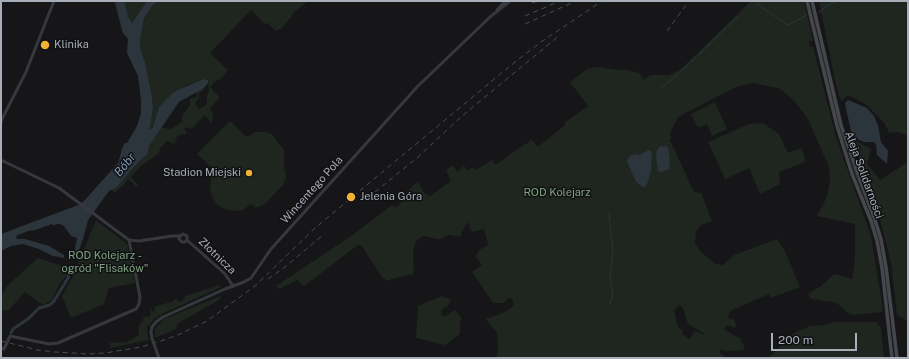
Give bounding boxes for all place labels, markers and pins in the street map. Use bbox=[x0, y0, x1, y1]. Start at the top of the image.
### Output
place label: Klinika bbox=[54, 38, 89, 52]
marker: Klinika bbox=[39, 39, 51, 51]
place label: Stadion Miejski bbox=[163, 166, 241, 180]
marker: Stadion Miejski bbox=[244, 168, 254, 178]
place label: Jelenia Góra bbox=[360, 190, 422, 204]
marker: Jelenia Góra bbox=[345, 191, 357, 203]

